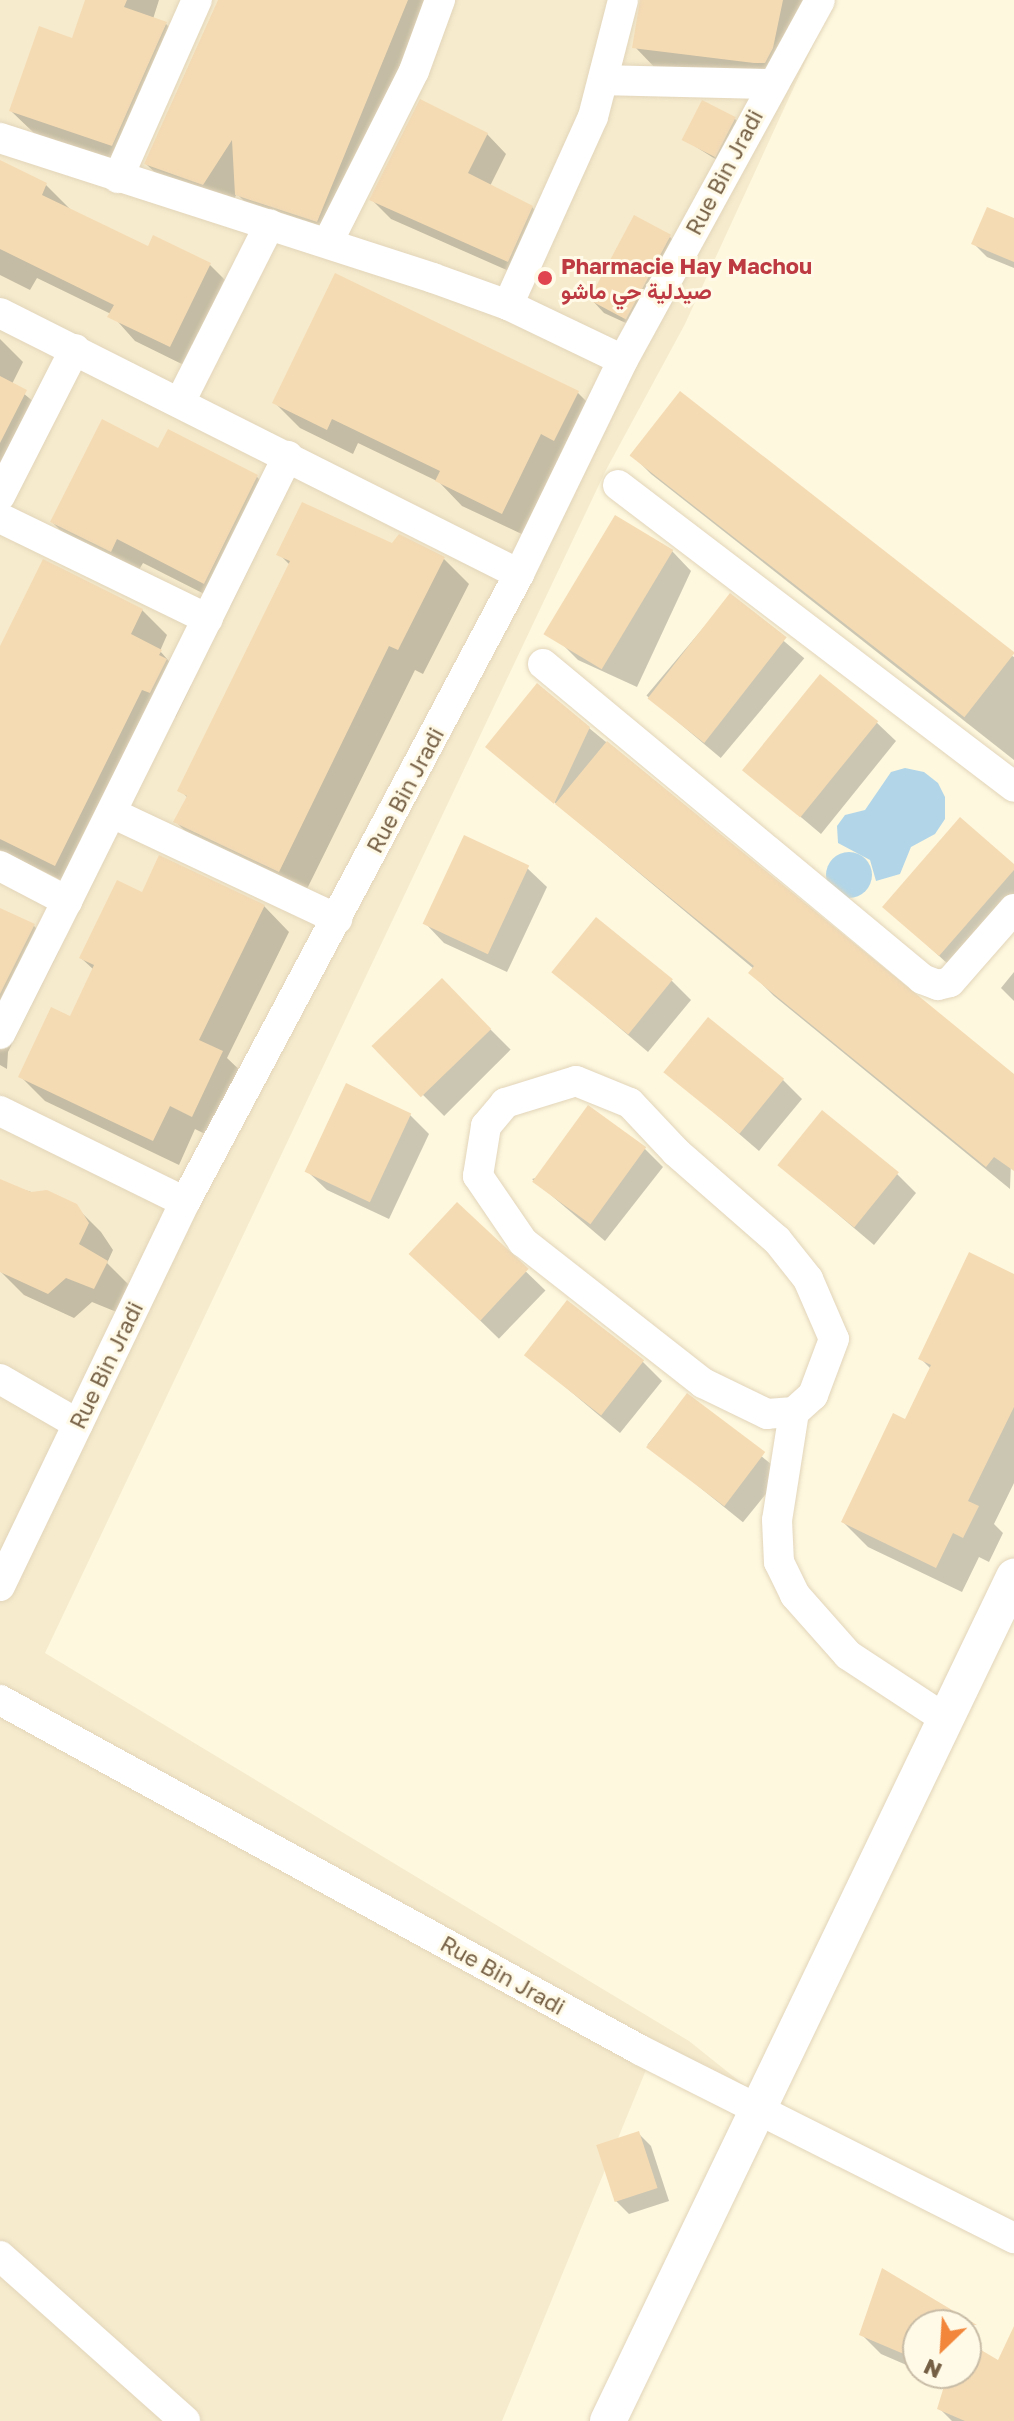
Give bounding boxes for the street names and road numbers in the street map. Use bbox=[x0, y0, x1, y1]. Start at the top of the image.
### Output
street label: Rue Bin Jradi bbox=[680, 105, 768, 239]
street label: Rue Bin Jradi bbox=[361, 723, 449, 857]
street label: Rue Bin Jradi bbox=[64, 1297, 148, 1433]
street label: Rue Bin Jradi bbox=[436, 1930, 570, 2020]

